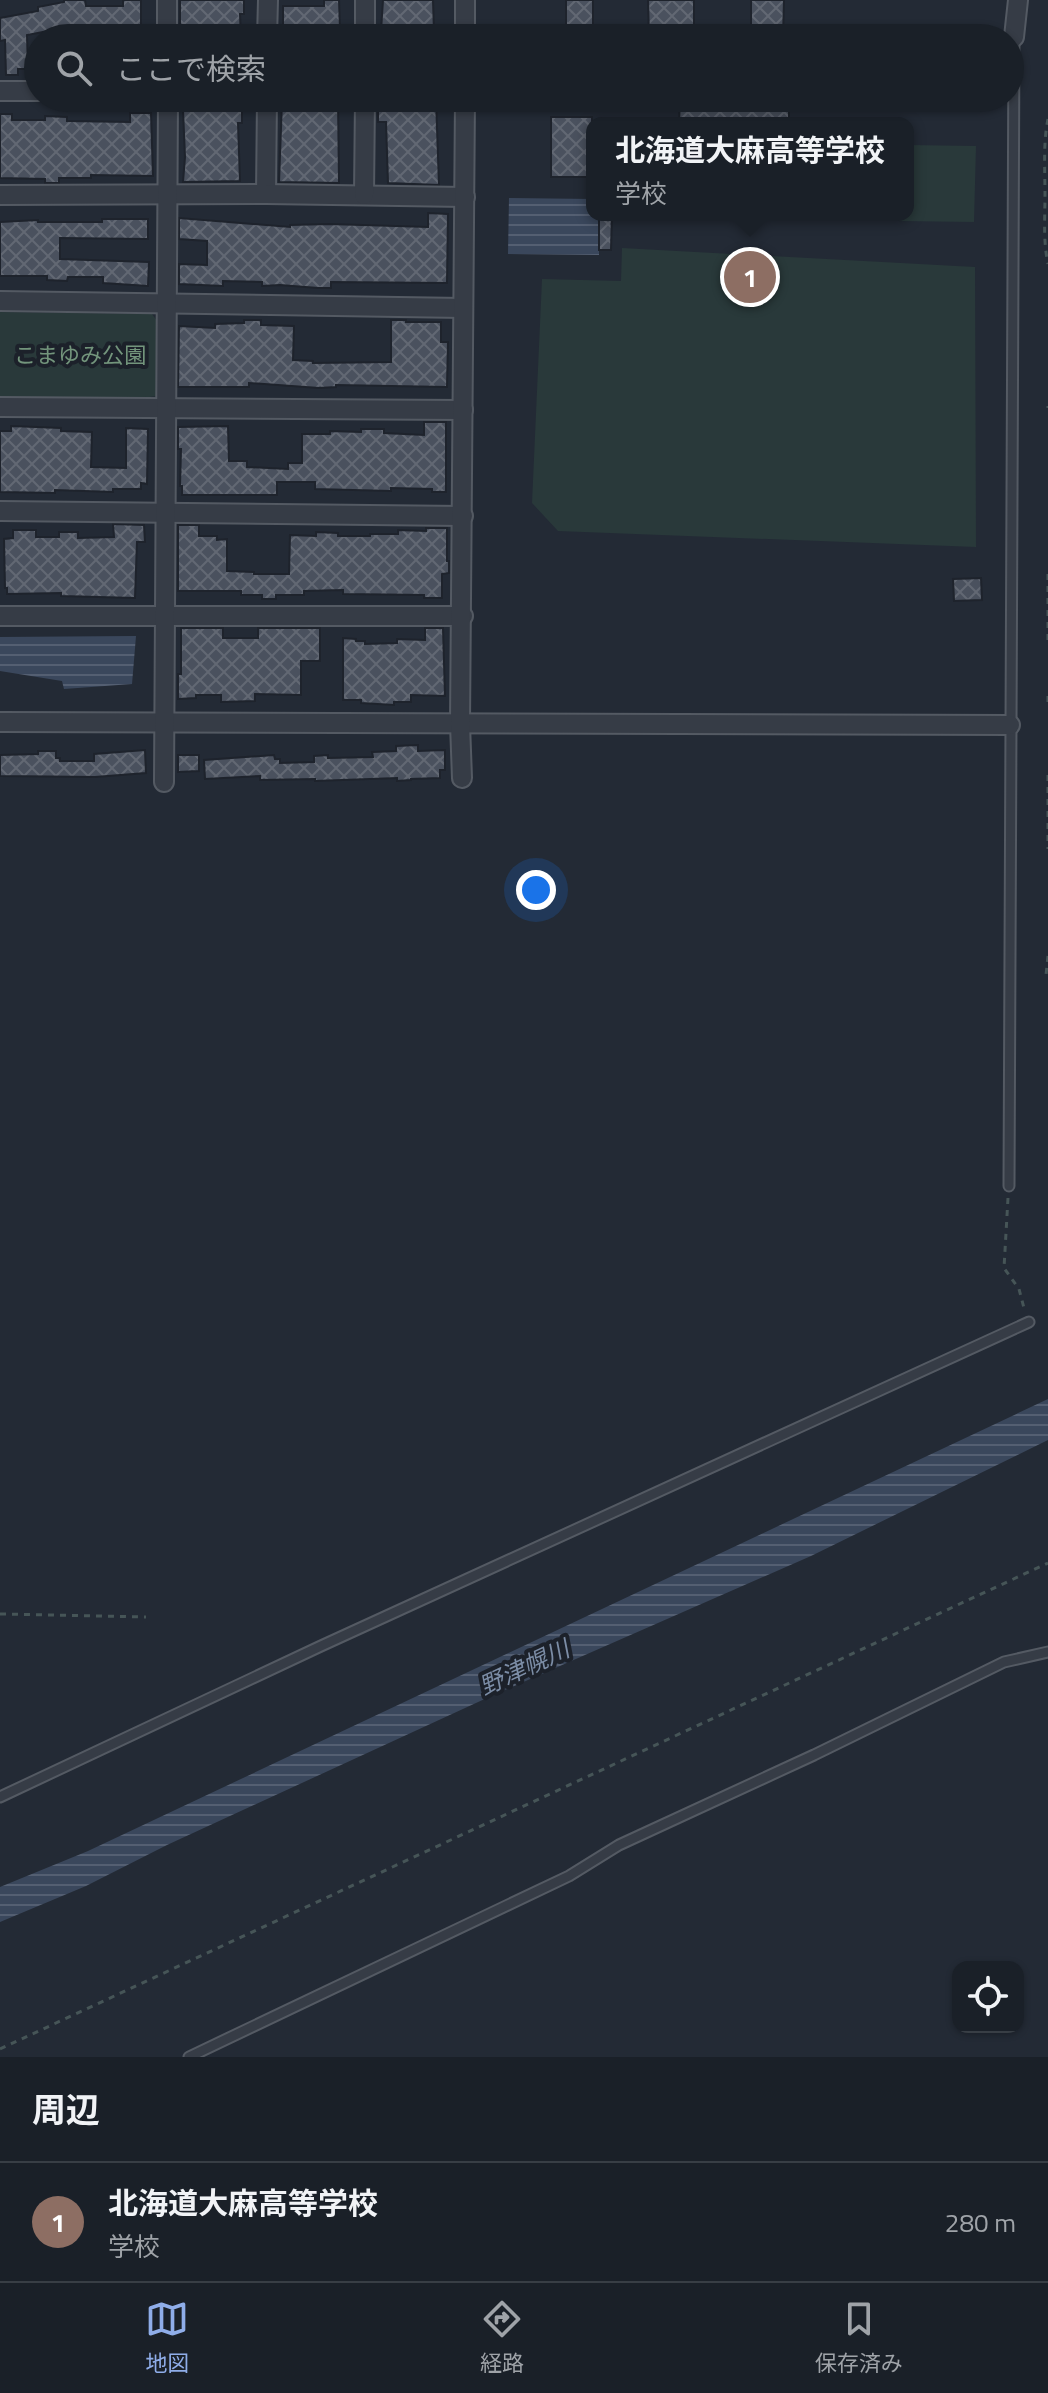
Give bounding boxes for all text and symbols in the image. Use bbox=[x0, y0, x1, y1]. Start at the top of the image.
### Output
search box bbox=[24, 24, 1024, 112]
icon: search bbox=[52, 46, 96, 90]
text: ここで検索 bbox=[116, 46, 266, 92]
popup bbox=[586, 117, 914, 221]
text: 北海道大麻高等学校 bbox=[615, 127, 885, 173]
text: 学校 bbox=[615, 174, 667, 213]
pin: 1 bbox=[724, 247, 776, 307]
park label: こまゆみ公園 bbox=[14, 338, 146, 372]
your location bbox=[516, 870, 556, 910]
water label: 野津幌川 bbox=[473, 1629, 578, 1704]
map controls bbox=[952, 1961, 1024, 2033]
button: locate bbox=[952, 1961, 1024, 2033]
text: 周辺 bbox=[32, 2083, 100, 2135]
text: 北海道大麻高等学校 bbox=[108, 2180, 378, 2226]
text: 1 bbox=[51, 2203, 65, 2242]
text: 280 m bbox=[945, 2203, 1016, 2242]
text: 学校 bbox=[108, 2227, 160, 2266]
tab: 地図 bbox=[145, 2297, 189, 2380]
tab: 経路 bbox=[480, 2297, 524, 2380]
tab: 保存済み bbox=[815, 2297, 903, 2380]

